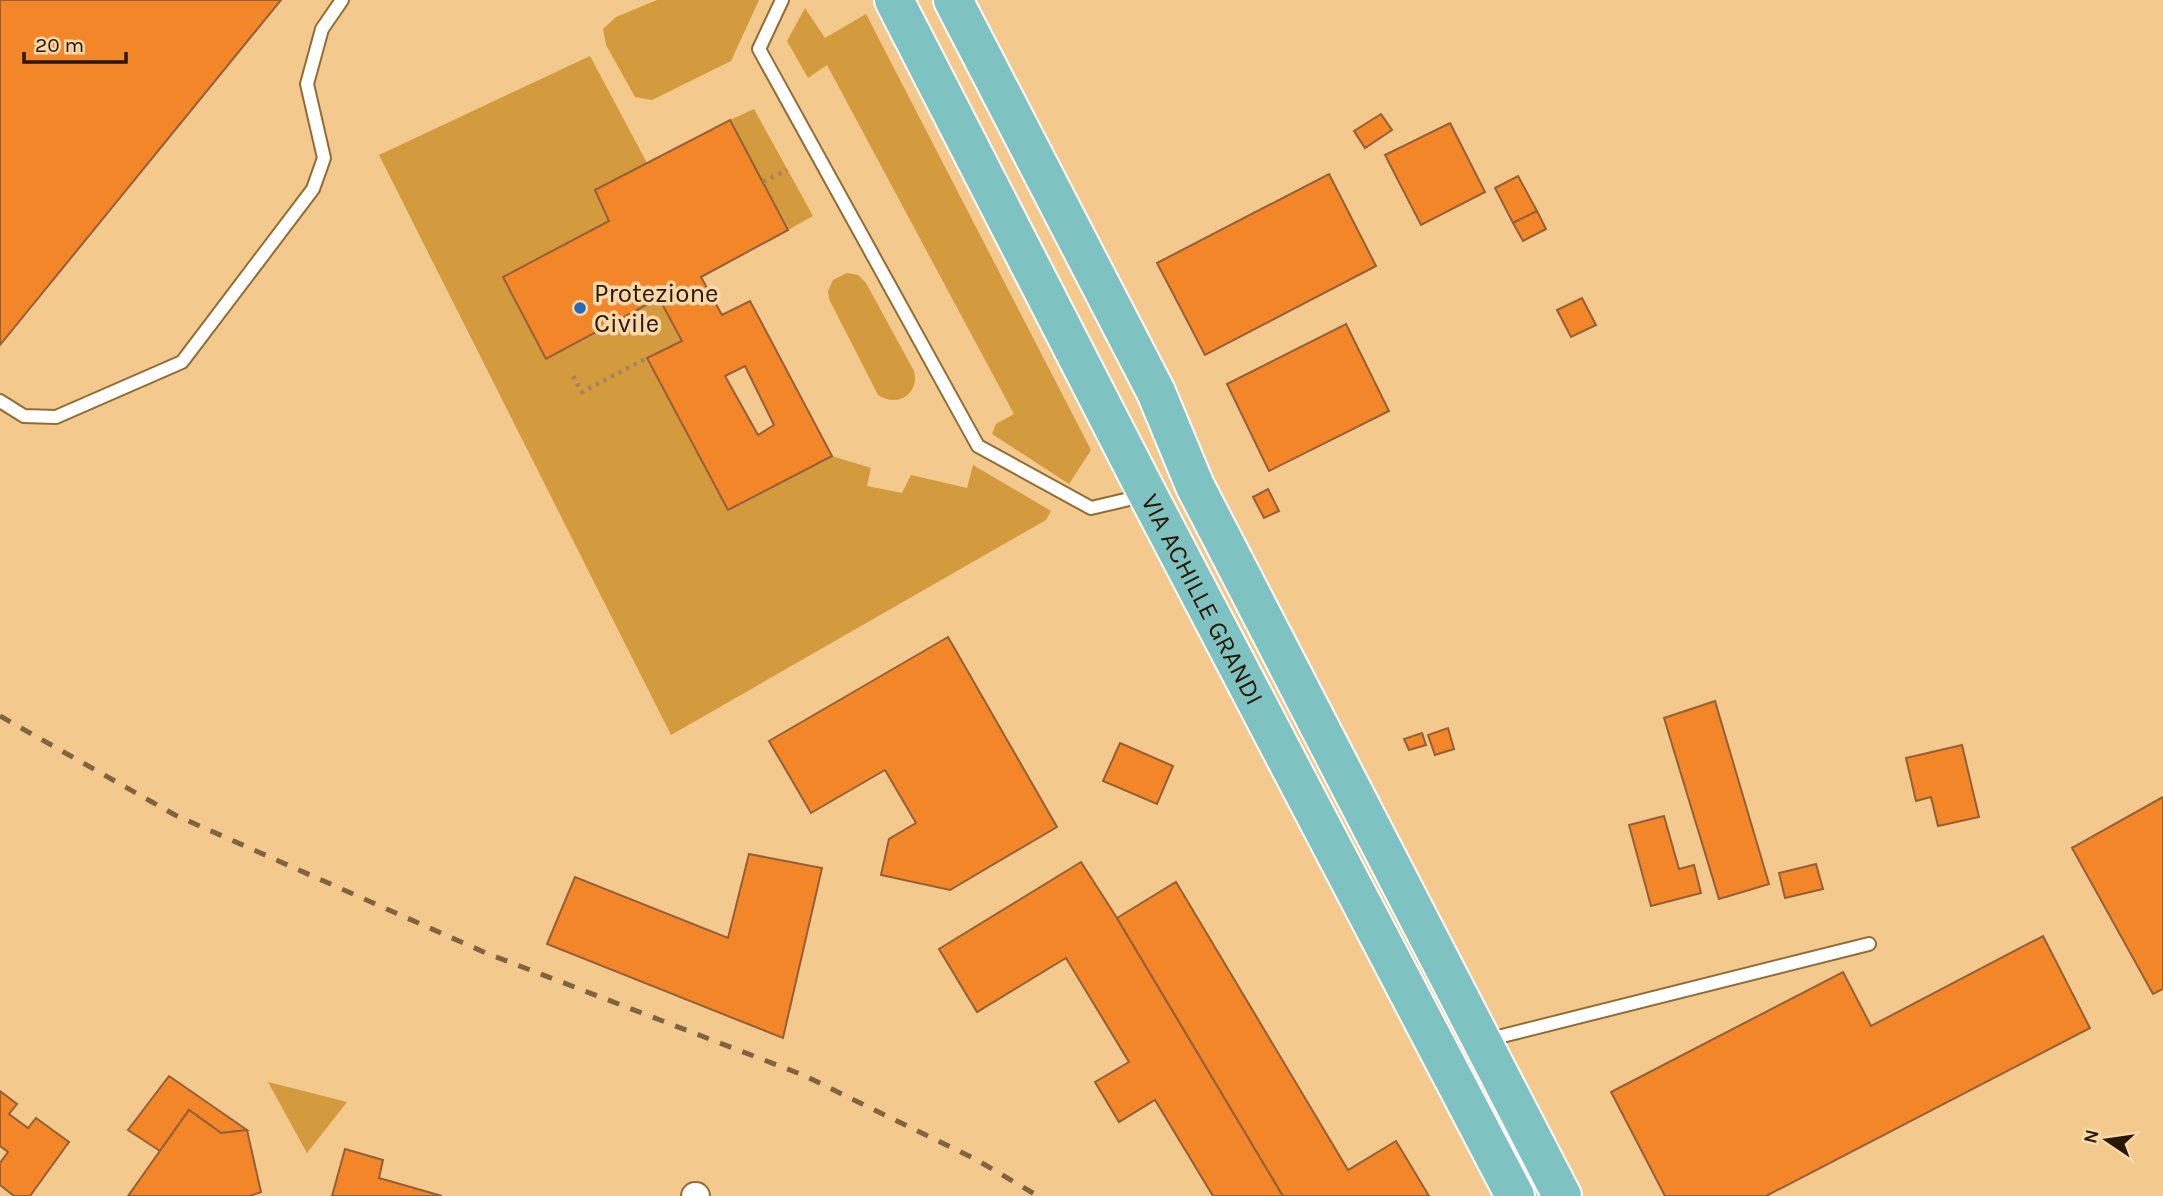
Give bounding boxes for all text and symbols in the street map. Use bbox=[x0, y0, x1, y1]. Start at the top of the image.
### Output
scale bar bbox=[24, 21, 126, 65]
text: 20 m bbox=[35, 33, 84, 57]
place label: Protezione Civile bbox=[594, 278, 718, 339]
marker: Protezione Civile bbox=[572, 300, 588, 316]
street label: VIA ACHILLE GRANDI bbox=[1135, 489, 1270, 710]
north arrow bbox=[2072, 1105, 2142, 1175]
text: N bbox=[2079, 1127, 2104, 1146]

